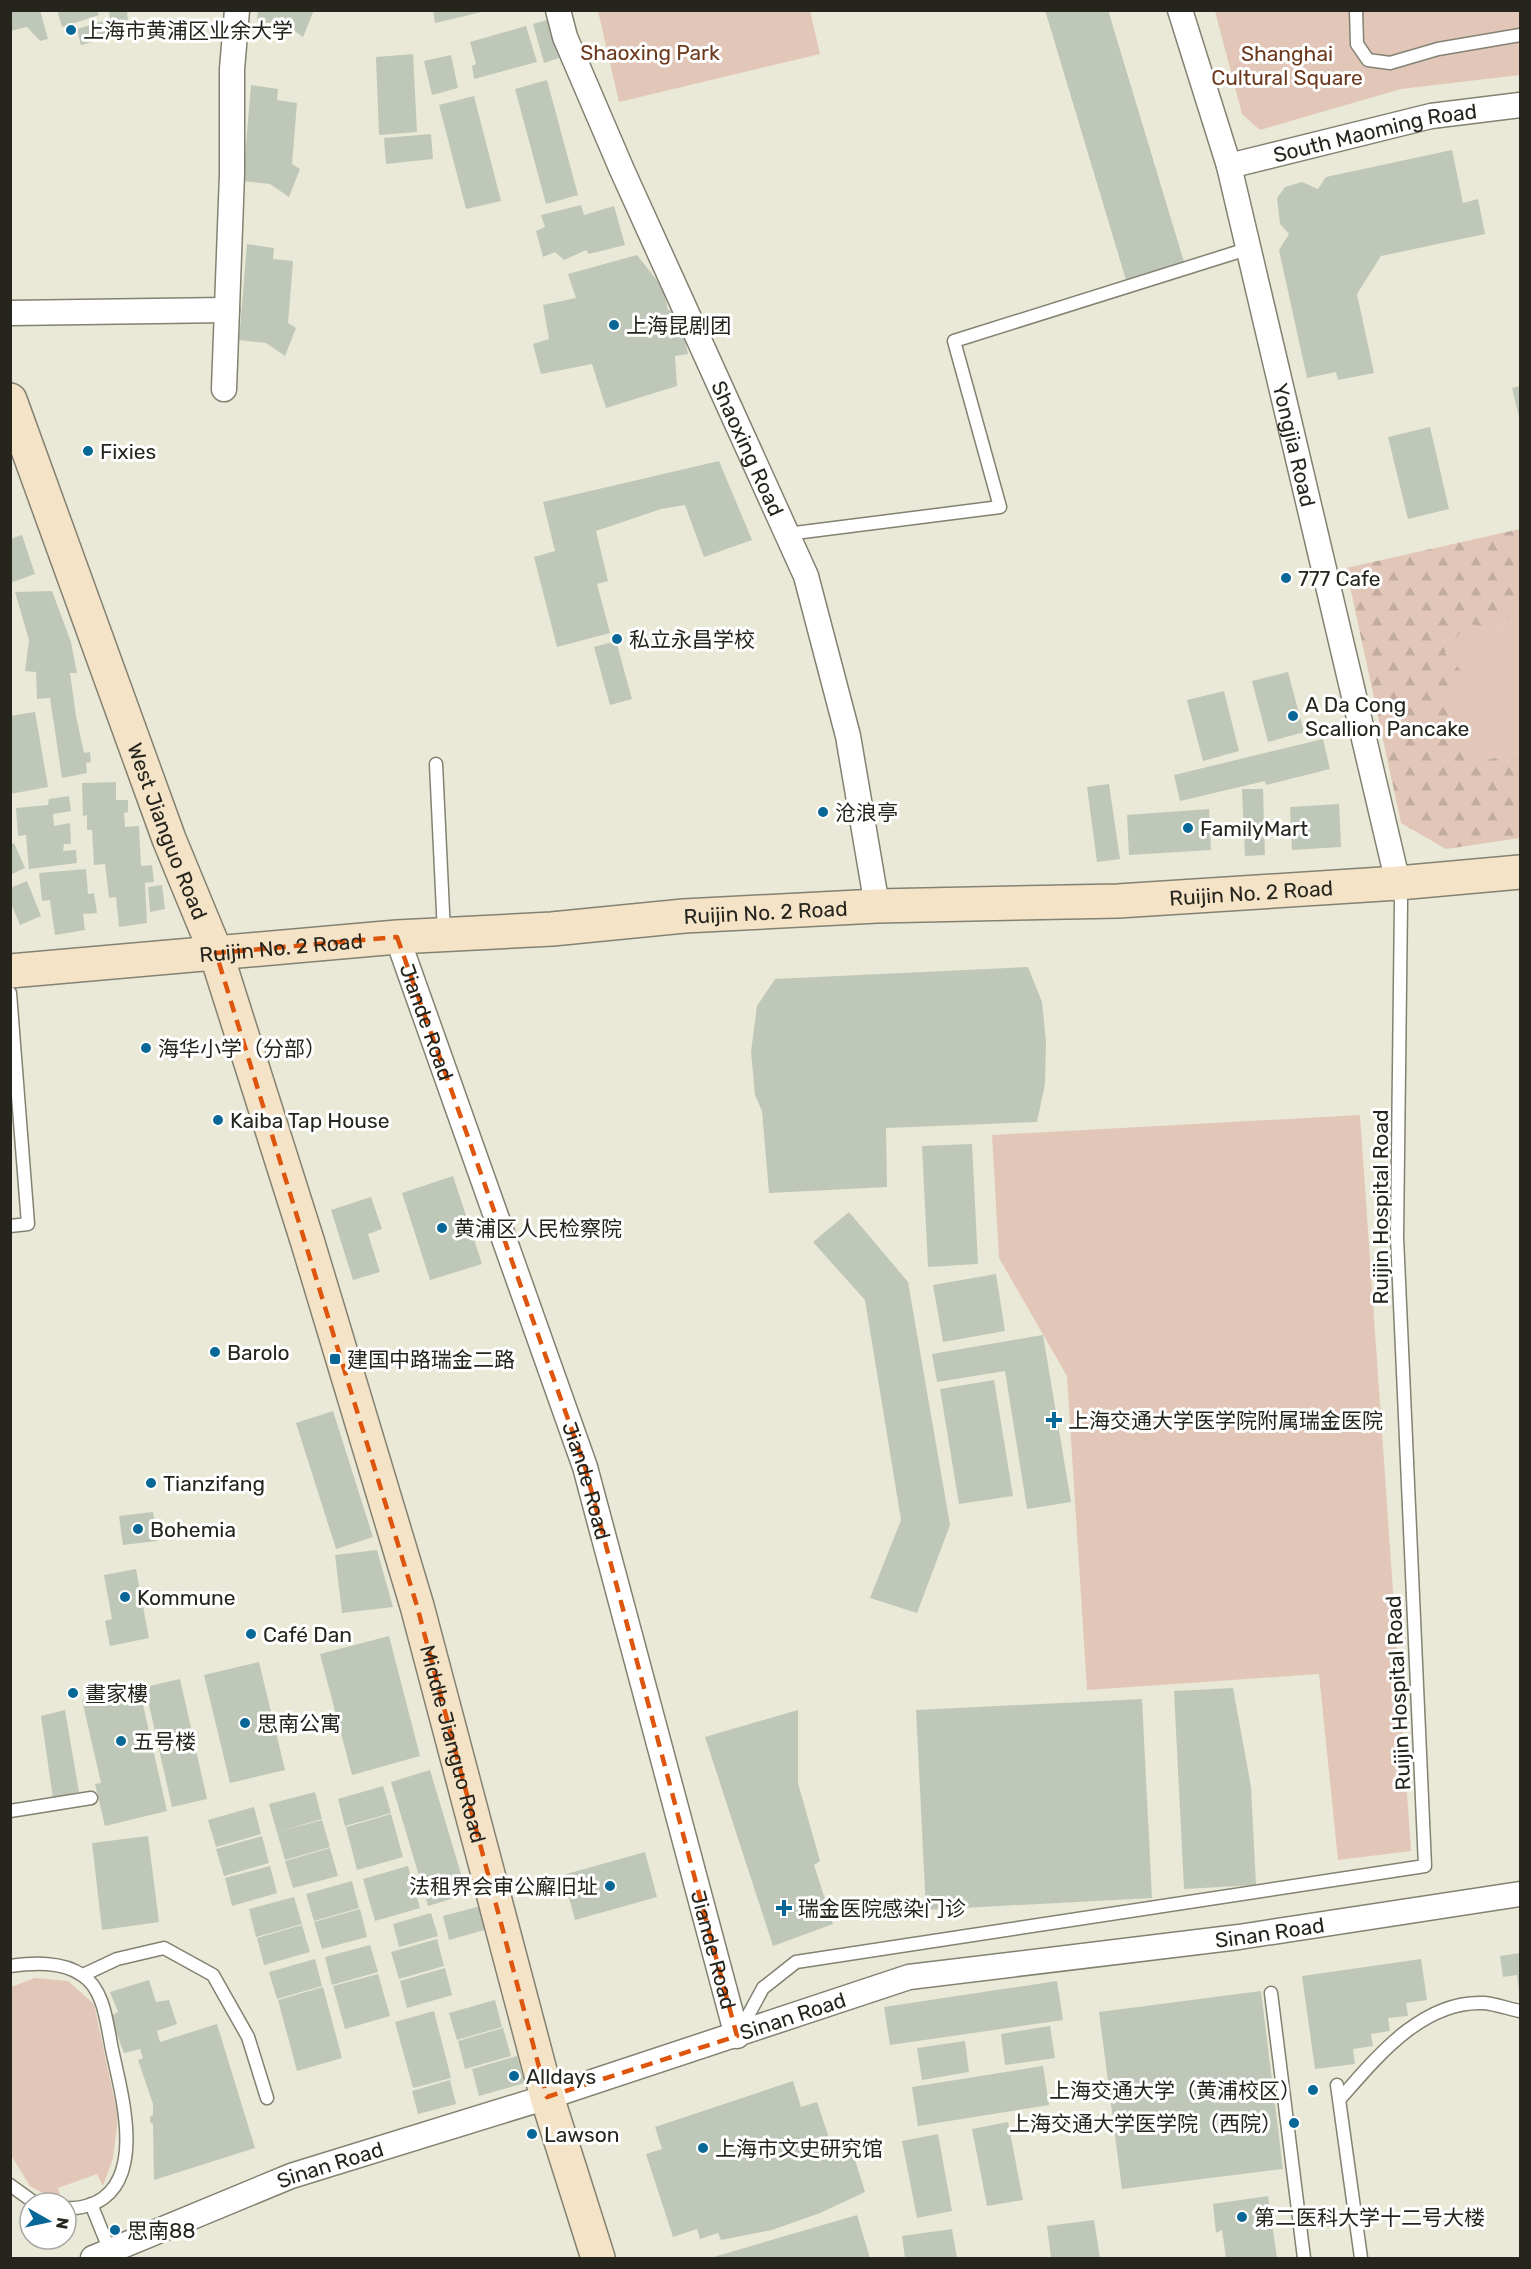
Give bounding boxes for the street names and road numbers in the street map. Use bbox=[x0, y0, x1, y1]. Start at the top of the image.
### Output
street label: South Maoming Road bbox=[1271, 98, 1478, 167]
street label: Shaoxing Road bbox=[707, 377, 790, 520]
street label: Yongjia Road bbox=[1268, 381, 1321, 509]
street label: West Jianguo Road bbox=[123, 739, 213, 923]
street label: Ruijin No. 2 Road bbox=[1168, 875, 1334, 910]
street label: Ruijin No. 2 Road bbox=[683, 895, 848, 929]
street label: Ruijin No. 2 Road bbox=[198, 928, 364, 967]
street label: Jiande Road bbox=[395, 960, 459, 1083]
street label: Ruijin Hospital Road bbox=[1368, 1110, 1393, 1304]
street label: Jiande Road bbox=[557, 1418, 616, 1542]
street label: Ruijin Hospital Road bbox=[1380, 1595, 1416, 1791]
street label: Middle Jianguo Road bbox=[415, 1642, 492, 1845]
street label: Jiande Road bbox=[686, 1888, 742, 2012]
street label: Sinan Road bbox=[1214, 1912, 1326, 1952]
street label: Sinan Road bbox=[736, 1986, 849, 2045]
street label: Sinan Road bbox=[273, 2136, 386, 2193]

